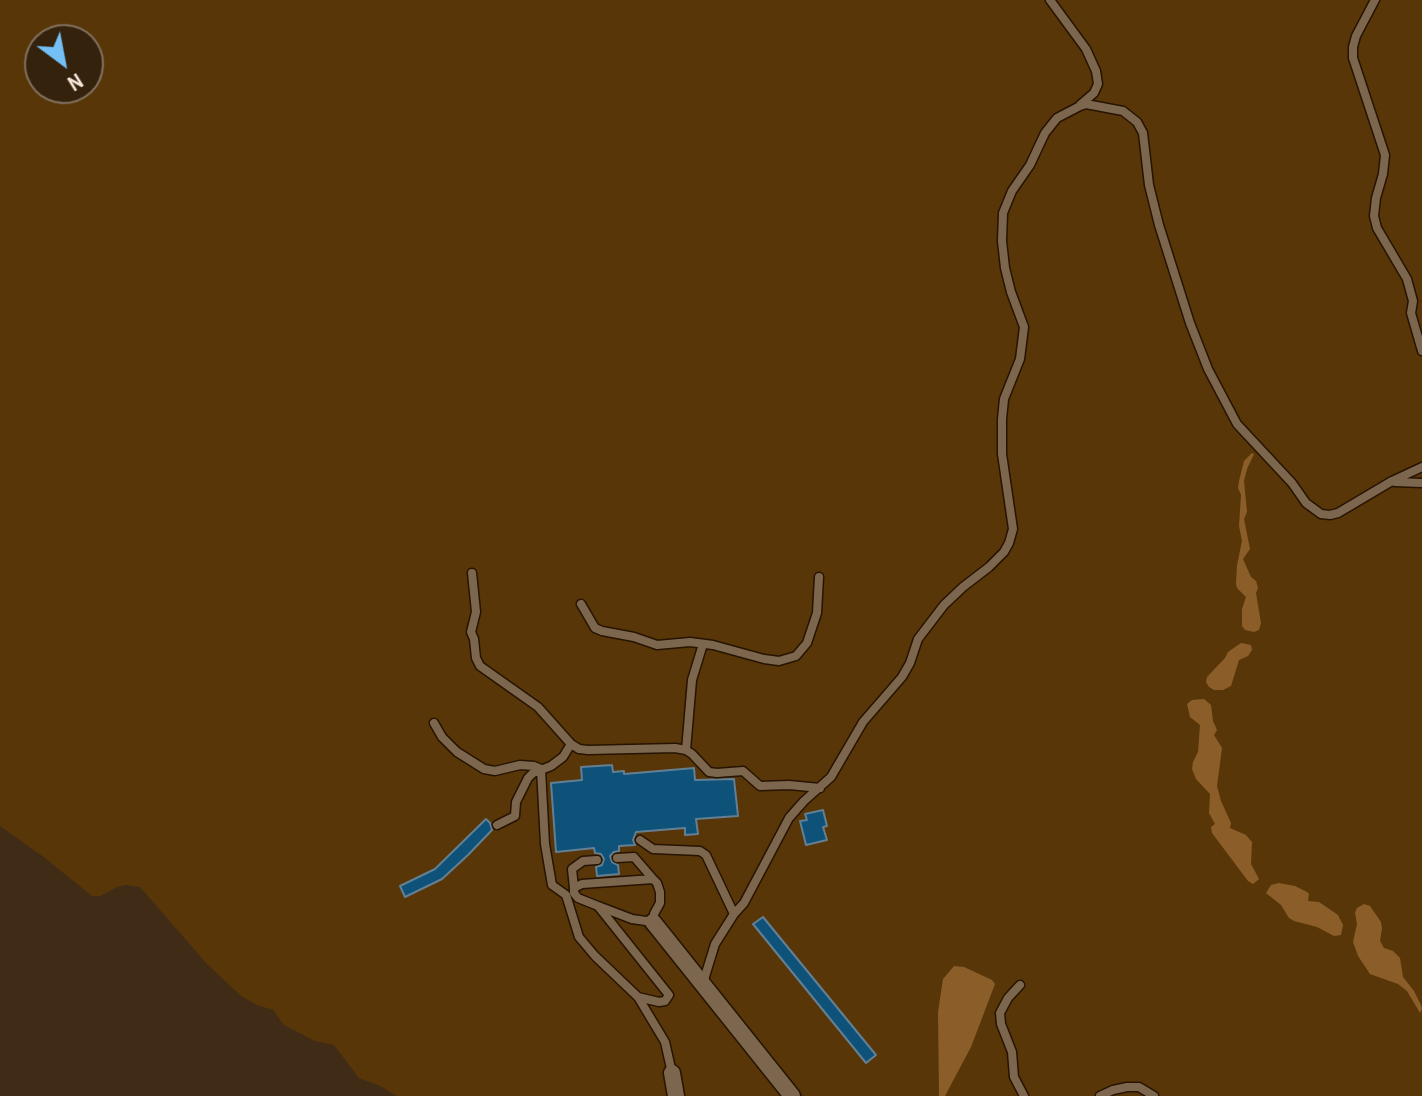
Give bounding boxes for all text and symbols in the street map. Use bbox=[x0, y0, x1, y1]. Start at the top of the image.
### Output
north arrow bbox=[24, 24, 104, 104]
text: N bbox=[62, 66, 89, 99]

